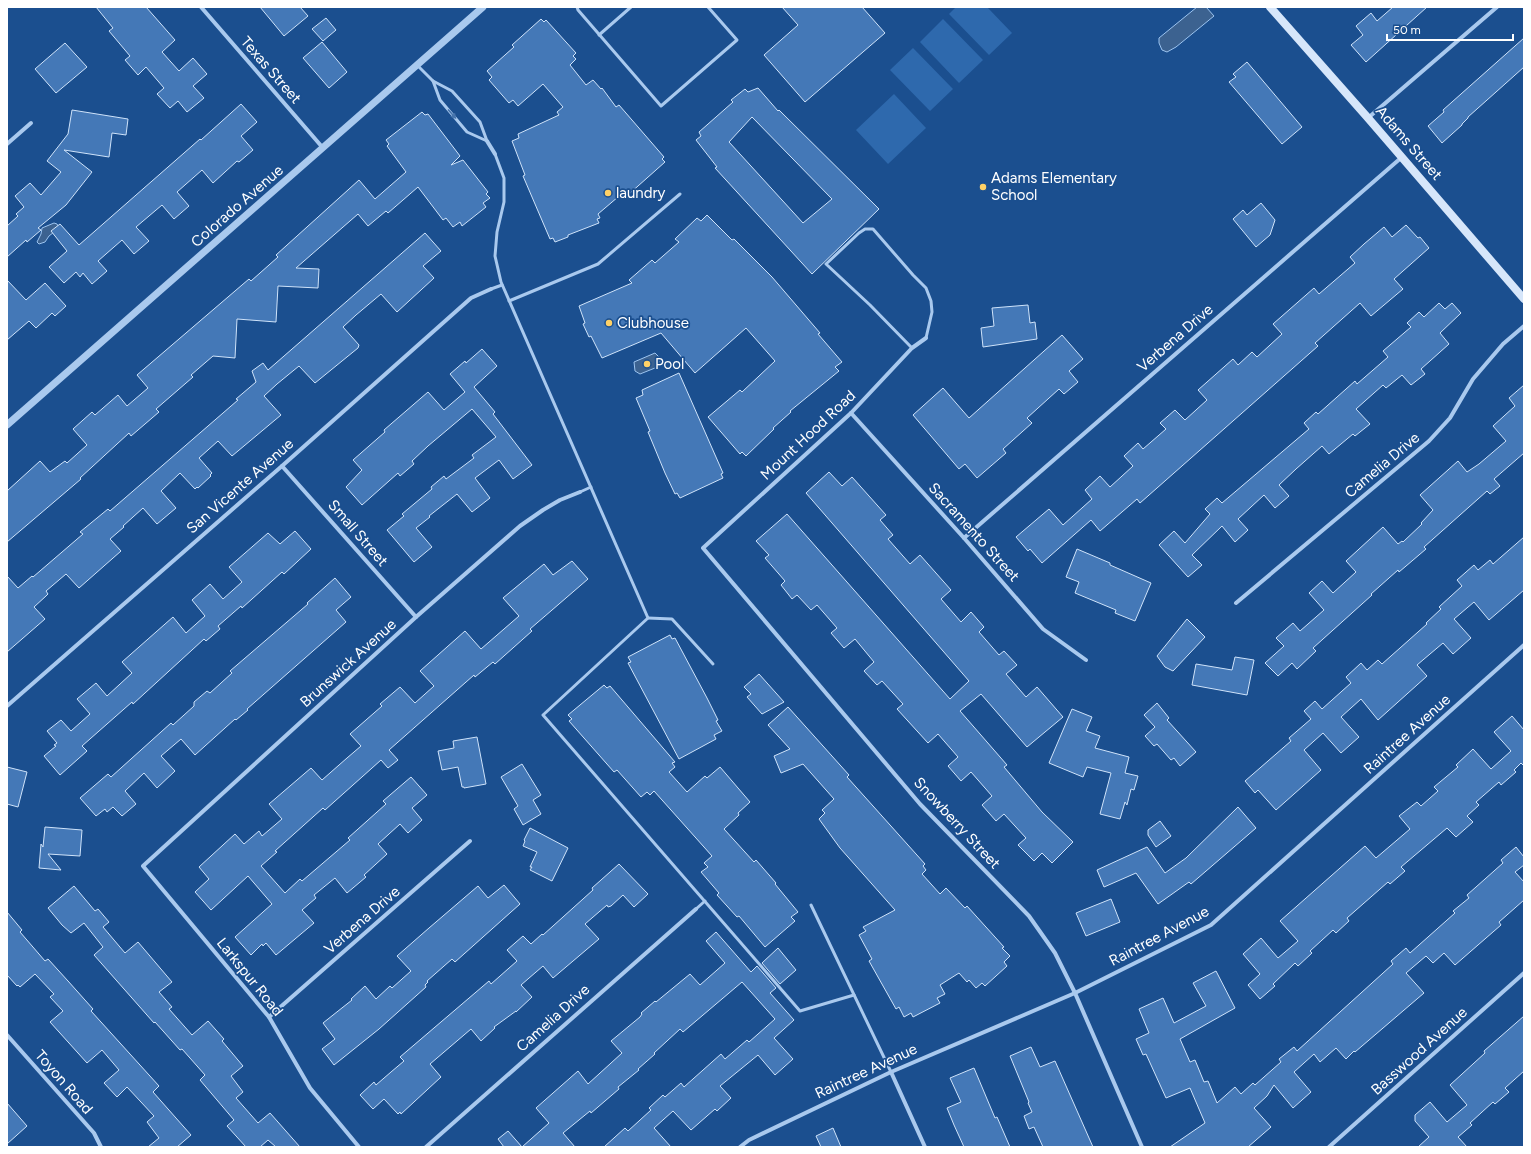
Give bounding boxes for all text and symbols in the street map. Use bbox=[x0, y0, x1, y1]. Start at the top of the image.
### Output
scale bar bbox=[1387, 16, 1513, 42]
text: 50 m bbox=[1393, 23, 1421, 37]
street label: Texas Street bbox=[237, 33, 305, 107]
street label: Adams Street bbox=[1372, 102, 1446, 184]
one-way arrow bbox=[447, 110, 456, 119]
street label: Colorado Avenue bbox=[187, 161, 287, 251]
place label: Adams Elementary School bbox=[991, 169, 1117, 204]
marker: Adams Elementary School bbox=[978, 182, 988, 192]
place label: laundry bbox=[616, 184, 666, 202]
marker: laundry bbox=[603, 188, 613, 198]
street label: Verbena Drive bbox=[1133, 300, 1217, 376]
place label: Clubhouse bbox=[617, 314, 689, 332]
marker: Clubhouse bbox=[604, 318, 614, 328]
place label: Pool bbox=[655, 355, 684, 373]
marker: Pool bbox=[642, 359, 652, 369]
street label: Mount Hood Road bbox=[757, 386, 859, 484]
street label: Camelia Drive bbox=[1341, 428, 1423, 502]
street label: San Vicente Avenue bbox=[183, 435, 297, 537]
street label: Sacramento Street bbox=[925, 479, 1023, 585]
street label: Small Street bbox=[324, 496, 392, 570]
street label: Brunswick Avenue bbox=[296, 615, 400, 711]
street label: Raintree Avenue bbox=[1360, 690, 1454, 778]
street label: Snowberry Street bbox=[910, 774, 1004, 873]
street label: Verbena Drive bbox=[320, 882, 404, 958]
street label: Raintree Avenue bbox=[1106, 902, 1212, 970]
street label: Larkspur Road bbox=[213, 934, 287, 1020]
street label: Camelia Drive bbox=[513, 980, 593, 1056]
street label: Basswood Avenue bbox=[1367, 1003, 1471, 1099]
street label: Raintree Avenue bbox=[812, 1040, 920, 1102]
street label: Toyon Road bbox=[31, 1046, 97, 1118]

